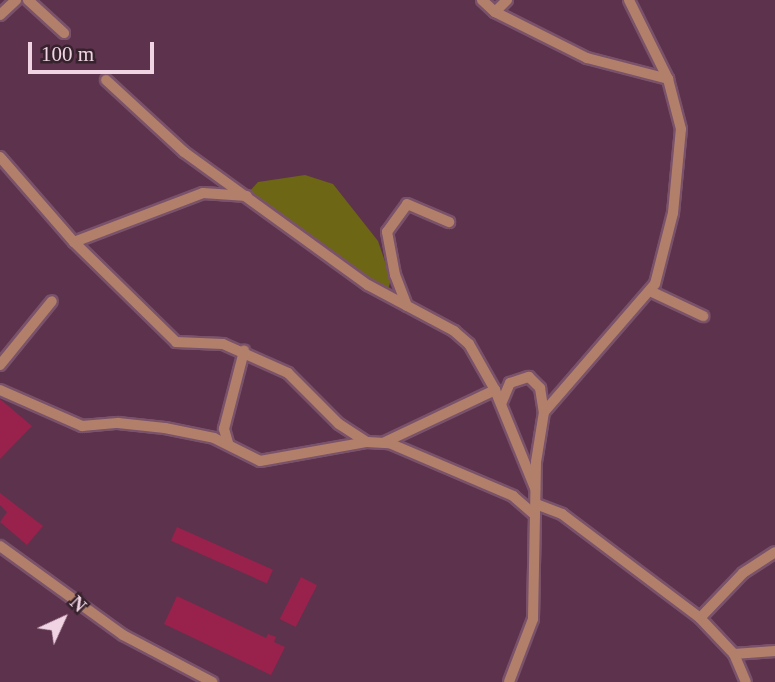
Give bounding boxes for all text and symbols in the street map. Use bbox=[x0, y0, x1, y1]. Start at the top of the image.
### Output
scale bar bbox=[32, 28, 158, 72]
text: 100 m bbox=[41, 42, 94, 66]
north arrow bbox=[28, 584, 98, 654]
text: N bbox=[66, 592, 90, 616]

